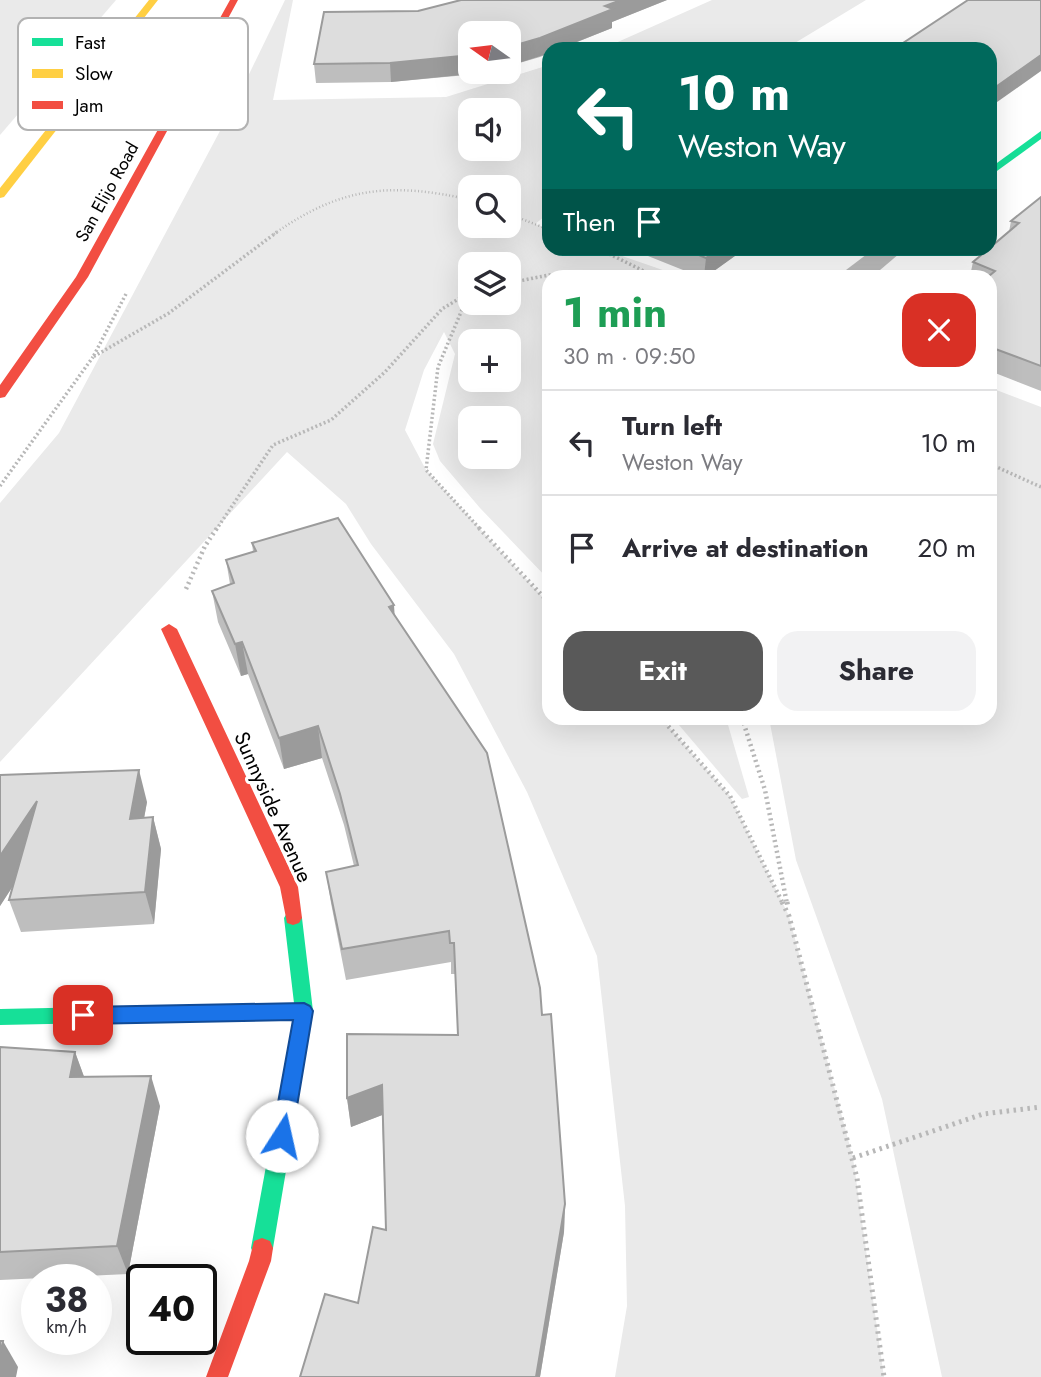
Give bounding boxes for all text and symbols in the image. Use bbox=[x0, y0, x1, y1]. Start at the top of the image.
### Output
legend bbox=[18, 18, 248, 130]
north arrow bbox=[458, 21, 522, 84]
map controls bbox=[458, 21, 521, 469]
text: Fast bbox=[75, 29, 106, 56]
text: 10 m bbox=[678, 58, 790, 128]
text: Slow bbox=[75, 60, 113, 87]
icon: left bbox=[563, 70, 654, 161]
text: Jam bbox=[72, 92, 104, 119]
button: sound bbox=[458, 98, 521, 161]
text: Weston Way bbox=[678, 123, 846, 169]
street label: San Elijo Road bbox=[69, 137, 145, 247]
button: search bbox=[458, 175, 521, 238]
text: Then bbox=[563, 203, 616, 241]
icon: arrive bbox=[630, 203, 668, 241]
button: layers bbox=[458, 252, 521, 315]
text: 1 min bbox=[563, 282, 667, 343]
button: close bbox=[902, 293, 976, 367]
button: + bbox=[458, 329, 521, 392]
text: 30 m · 09:50 bbox=[563, 339, 696, 373]
button: − bbox=[458, 406, 521, 469]
text: Turn left bbox=[622, 407, 722, 445]
icon: left bbox=[563, 424, 601, 462]
text: 10 m bbox=[921, 424, 976, 462]
text: Weston Way bbox=[622, 445, 743, 479]
icon: arrive bbox=[563, 529, 601, 567]
text: Arrive at destination bbox=[622, 529, 869, 567]
text: 20 m bbox=[918, 529, 976, 567]
button: Exit bbox=[563, 631, 763, 711]
button: Share bbox=[777, 631, 976, 711]
street label: Sunnyside Avenue bbox=[226, 727, 320, 887]
pin bbox=[53, 985, 113, 1045]
icon: arrive bbox=[64, 996, 102, 1034]
position arrow bbox=[245, 1099, 319, 1173]
speed limit sign: 40 bbox=[126, 1264, 217, 1355]
text: 38 bbox=[45, 1275, 88, 1325]
text: km/h bbox=[46, 1314, 87, 1340]

